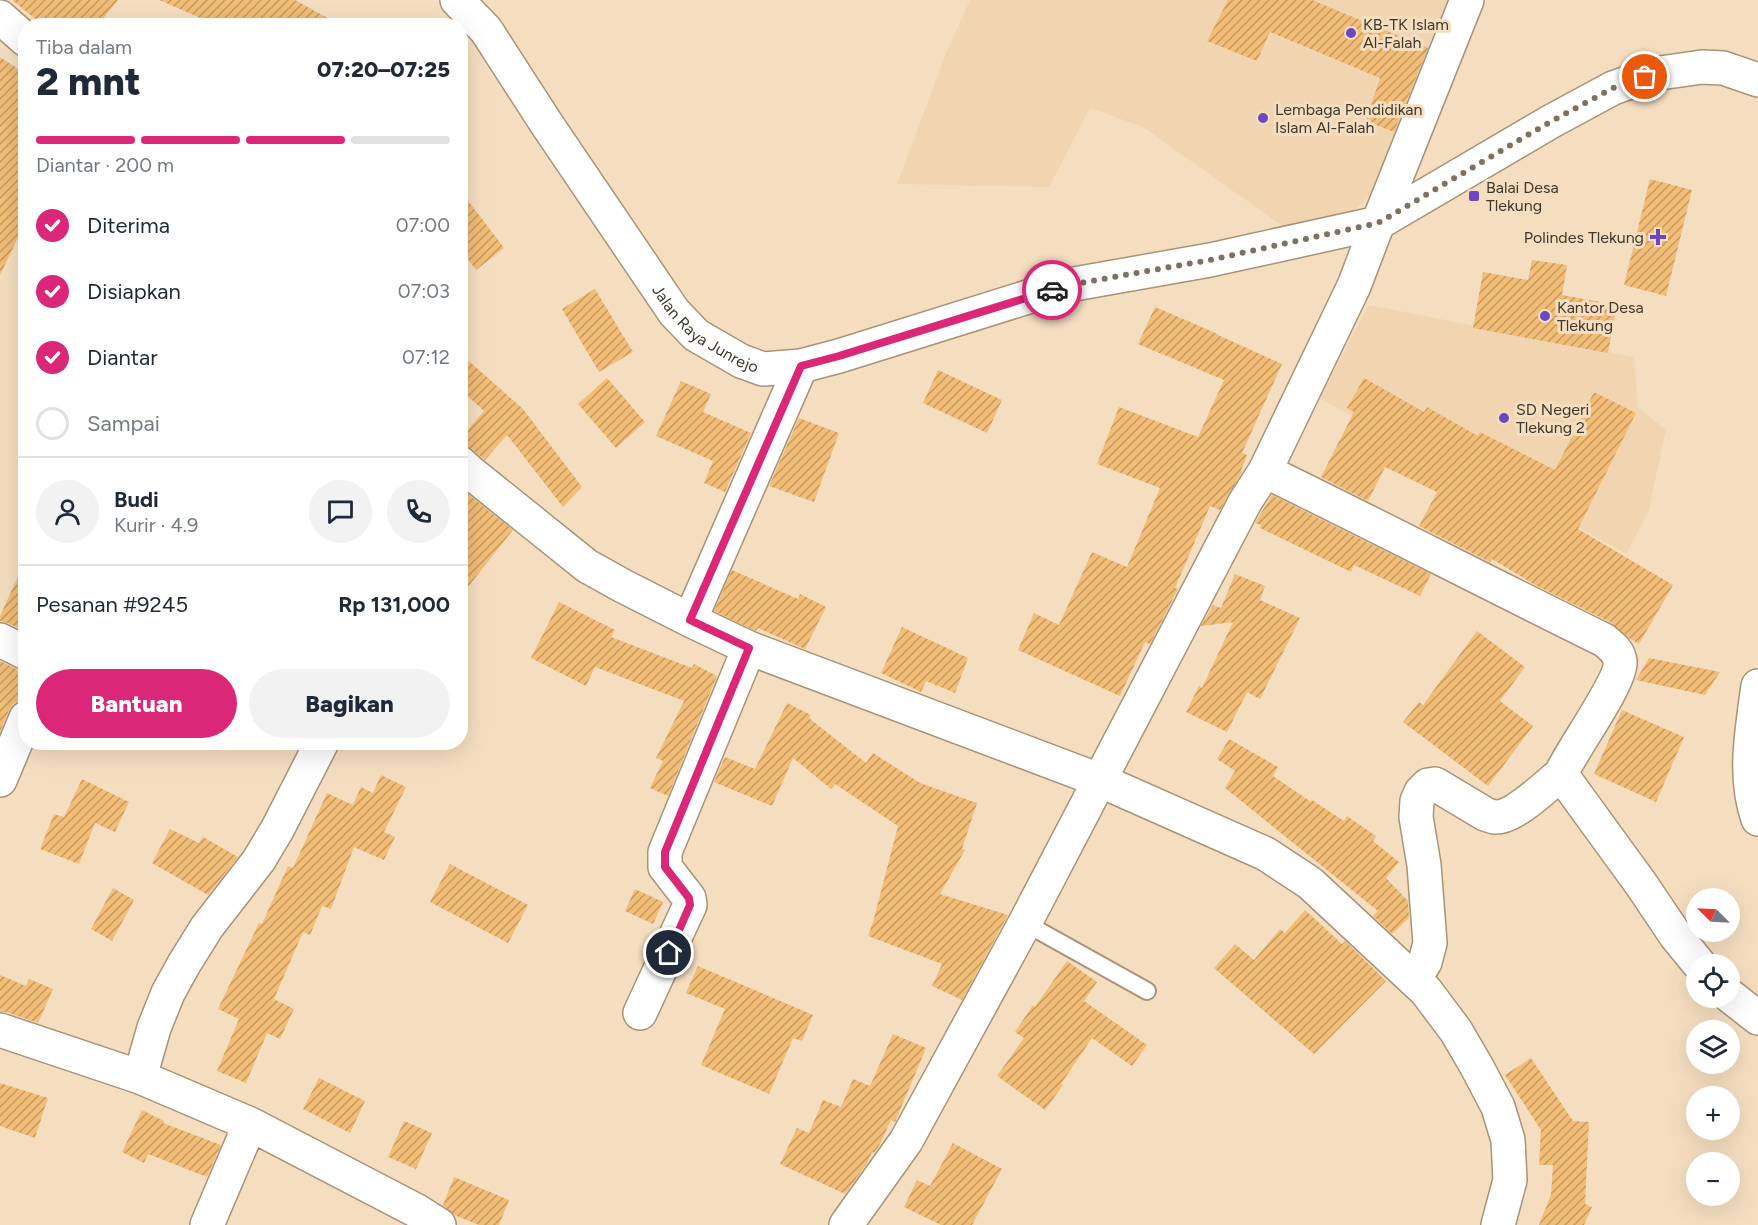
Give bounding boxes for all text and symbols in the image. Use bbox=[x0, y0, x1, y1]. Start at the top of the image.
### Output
place label: KB-TK Islam Al-Falah bbox=[1363, 15, 1449, 52]
marker: KB-TK Islam Al-Falah bbox=[1344, 26, 1358, 40]
text: Tiba dalam bbox=[36, 35, 132, 59]
pin bbox=[1619, 51, 1670, 102]
text: 07:20–07:25 bbox=[317, 56, 450, 83]
text: 2 mnt bbox=[36, 58, 141, 105]
icon: bag bbox=[1628, 60, 1661, 93]
place label: Lembaga Pendidikan Islam Al-Falah bbox=[1275, 100, 1422, 137]
marker: Lembaga Pendidikan Islam Al-Falah bbox=[1256, 111, 1270, 125]
text: Diantar · 200 m bbox=[36, 153, 174, 177]
place label: Balai Desa Tlekung bbox=[1486, 178, 1559, 215]
marker: Balai Desa Tlekung bbox=[1467, 189, 1481, 203]
icon: check bbox=[36, 209, 69, 242]
text: Diterima bbox=[87, 212, 170, 239]
text: 07:00 bbox=[396, 213, 450, 237]
place label: Polindes Tlekung bbox=[1524, 228, 1644, 247]
marker: Polindes Tlekung bbox=[1649, 228, 1667, 246]
courier bbox=[1022, 260, 1082, 320]
icon: car bbox=[1036, 274, 1069, 307]
icon: check bbox=[36, 275, 69, 308]
text: Disiapkan bbox=[87, 278, 181, 305]
text: 07:03 bbox=[398, 279, 450, 303]
street label: Jalan Raya Junrejo bbox=[648, 281, 761, 377]
place label: Kantor Desa Tlekung bbox=[1557, 298, 1644, 335]
marker: Kantor Desa Tlekung bbox=[1538, 309, 1552, 323]
icon: check bbox=[36, 341, 69, 374]
text: Diantar bbox=[87, 344, 158, 371]
text: 07:12 bbox=[402, 345, 450, 369]
place label: SD Negeri Tlekung 2 bbox=[1516, 400, 1589, 437]
text: Sampai bbox=[87, 410, 160, 437]
marker: SD Negeri Tlekung 2 bbox=[1497, 411, 1511, 425]
button: person bbox=[36, 480, 99, 543]
button: chat bbox=[309, 480, 372, 543]
button: phone bbox=[387, 480, 450, 543]
text: Budi bbox=[114, 486, 159, 513]
text: Kurir · 4.9 bbox=[114, 513, 198, 537]
text: Pesanan #9245 bbox=[36, 591, 188, 618]
text: Rp 131,000 bbox=[338, 591, 450, 618]
button: Bantuan bbox=[36, 669, 237, 738]
button: Bagikan bbox=[249, 669, 450, 738]
north arrow bbox=[1686, 888, 1740, 942]
map controls bbox=[1686, 888, 1740, 1206]
pin bbox=[643, 927, 694, 978]
icon: home bbox=[652, 936, 685, 969]
button: locate bbox=[1686, 954, 1740, 1008]
button: layers bbox=[1686, 1020, 1740, 1074]
button: + bbox=[1686, 1086, 1740, 1140]
button: − bbox=[1686, 1152, 1740, 1206]

